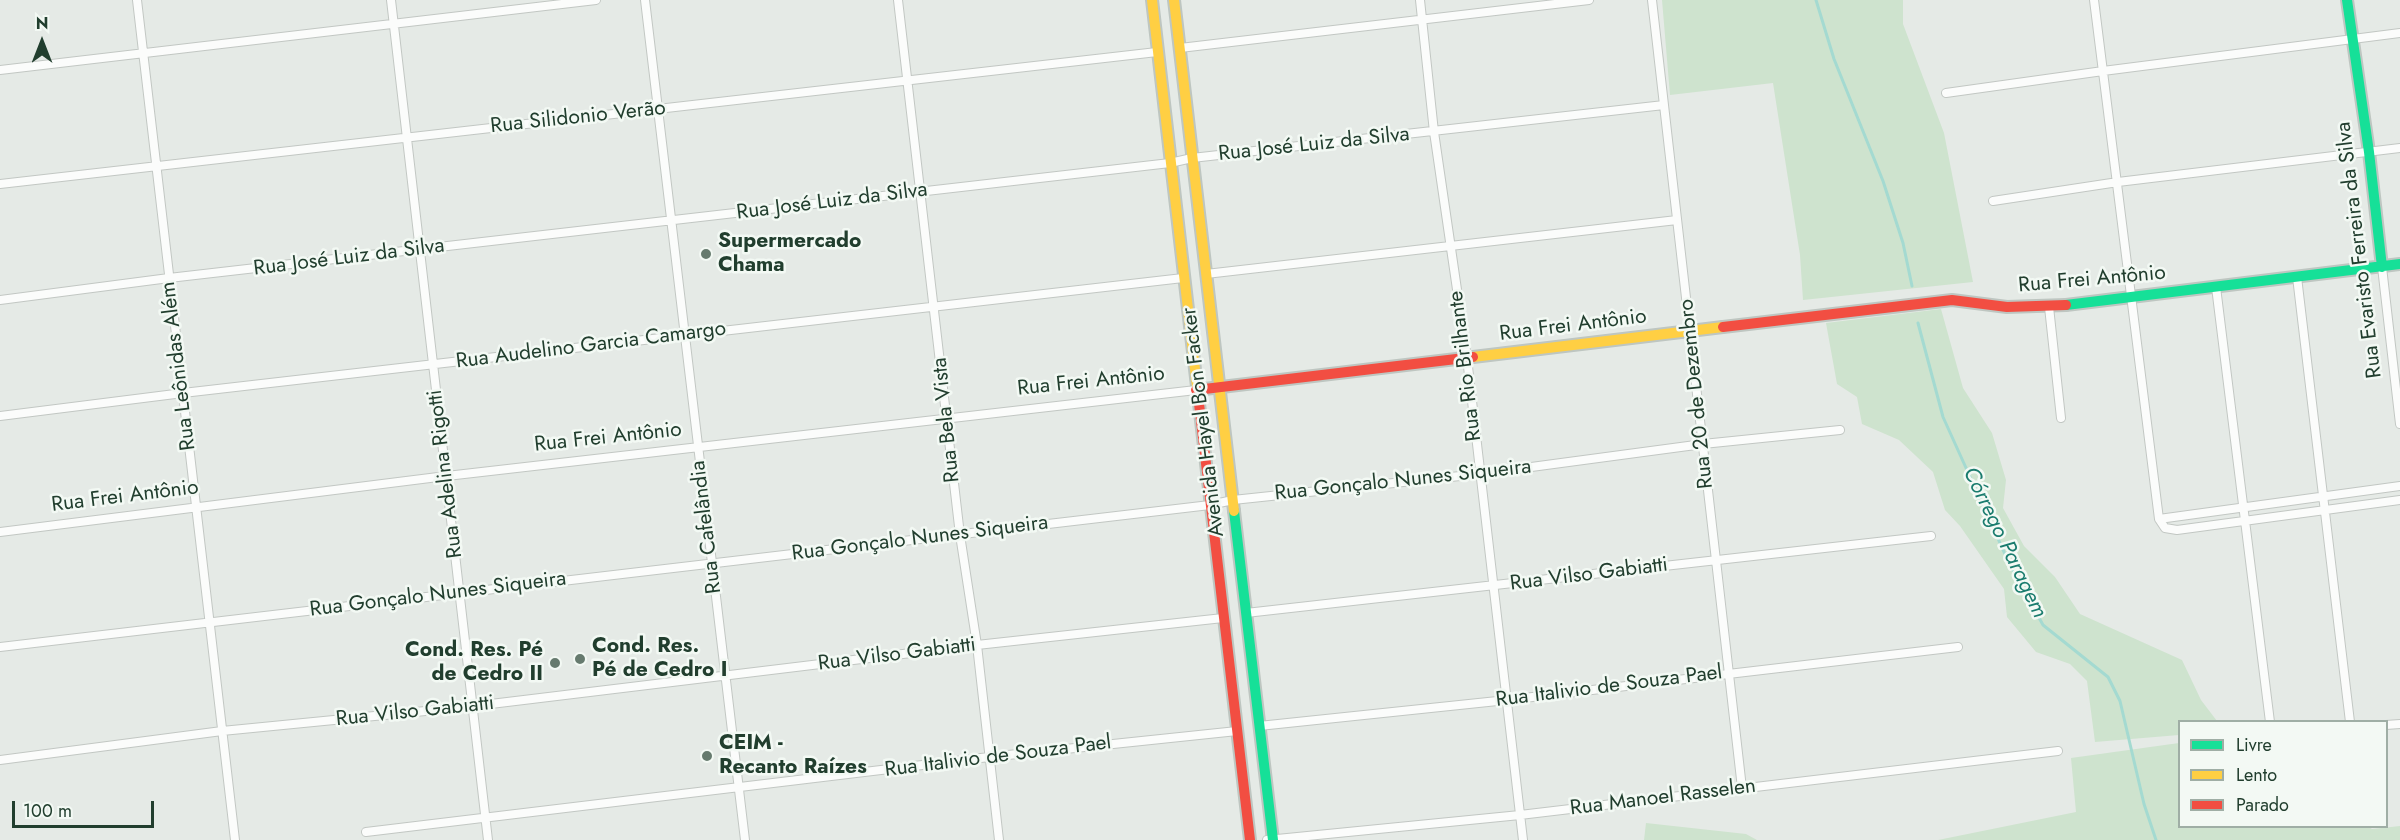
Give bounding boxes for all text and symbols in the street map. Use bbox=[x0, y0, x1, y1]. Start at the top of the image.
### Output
north arrow bbox=[12, 12, 72, 72]
text: N bbox=[36, 12, 48, 35]
street label: Rua Silidonio Verão bbox=[489, 96, 667, 140]
street label: Rua Evaristo Ferreira da Silva bbox=[2332, 120, 2388, 380]
street label: Rua José Luiz da Silva bbox=[1217, 122, 1411, 168]
street label: Rua José Luiz da Silva bbox=[735, 178, 929, 226]
place label: Supermercado Chama bbox=[718, 229, 861, 279]
street label: Rua José Luiz da Silva bbox=[252, 234, 446, 282]
marker: Supermercado Chama bbox=[699, 247, 713, 261]
street label: Rua Frei Antônio bbox=[2017, 261, 2167, 299]
street label: Rua Leônidas Além bbox=[156, 280, 202, 452]
street label: Rua Rio Brilhante bbox=[1444, 289, 1488, 443]
street label: Rua 20 de Dezembro bbox=[1674, 298, 1720, 490]
street label: Rua Frei Antônio bbox=[1498, 304, 1648, 348]
street label: Avenida Hayel Bon Facker bbox=[1177, 306, 1231, 538]
street label: Rua Audelino Garcia Camargo bbox=[454, 317, 728, 375]
street label: Rua Bela Vista bbox=[928, 356, 966, 484]
street label: Rua Frei Antônio bbox=[1016, 362, 1166, 402]
street label: Rua Adelina Rigotti bbox=[423, 388, 469, 560]
street label: Rua Frei Antônio bbox=[533, 418, 683, 458]
street label: Rua Gonçalo Nunes Siqueira bbox=[1273, 455, 1533, 507]
street label: Rua Cafelândia bbox=[686, 459, 728, 595]
water label: Córrego Paragem bbox=[1956, 463, 2052, 623]
street label: Rua Frei Antônio bbox=[50, 475, 200, 519]
street label: Rua Gonçalo Nunes Siqueira bbox=[790, 511, 1050, 567]
street label: Rua Vilso Gabiatti bbox=[1509, 553, 1669, 597]
street label: Rua Gonçalo Nunes Siqueira bbox=[308, 567, 568, 623]
street label: Rua Vilso Gabiatti bbox=[817, 633, 977, 677]
place label: Cond. Res. Pé de Cedro I bbox=[592, 634, 728, 684]
place label: Cond. Res. Pé de Cedro II bbox=[405, 638, 543, 688]
marker: Cond. Res. Pé de Cedro I bbox=[573, 652, 587, 666]
marker: Cond. Res. Pé de Cedro II bbox=[548, 656, 562, 670]
street label: Rua Italivio de Souza Pael bbox=[1494, 661, 1724, 713]
street label: Rua Vilso Gabiatti bbox=[335, 691, 495, 733]
legend bbox=[2178, 720, 2388, 828]
place label: CEIM - Recanto Raízes bbox=[719, 731, 867, 781]
street label: Rua Italivio de Souza Pael bbox=[883, 731, 1113, 783]
text: Livre bbox=[2236, 732, 2272, 758]
marker: CEIM - Recanto Raízes bbox=[700, 749, 714, 763]
text: Lento bbox=[2236, 762, 2277, 788]
street label: Rua Manoel Rasselen bbox=[1569, 774, 1757, 822]
scale bar bbox=[15, 789, 158, 827]
text: Parado bbox=[2236, 792, 2289, 818]
text: 100 m bbox=[23, 798, 72, 824]

